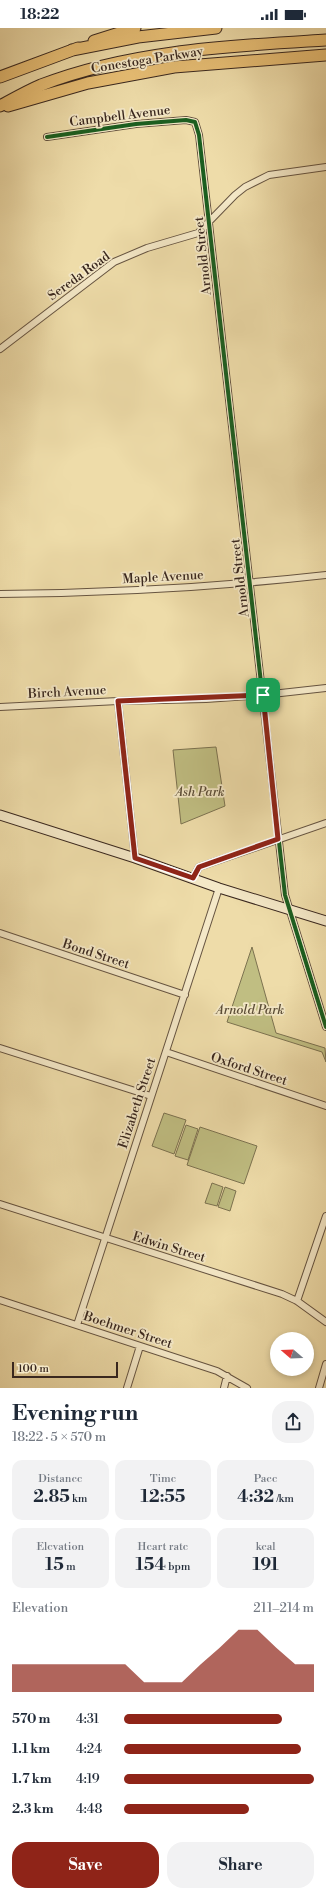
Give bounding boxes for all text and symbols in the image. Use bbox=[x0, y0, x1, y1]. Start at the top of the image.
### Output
text: 18:22 bbox=[20, 5, 59, 24]
street label: Conestoga Parkway bbox=[90, 43, 205, 77]
street label: Campbell Avenue bbox=[69, 102, 172, 130]
street label: Arnold Street bbox=[191, 215, 215, 297]
street label: Sereda Road bbox=[45, 248, 114, 304]
street label: Arnold Street bbox=[227, 537, 253, 619]
street label: Maple Avenue bbox=[122, 567, 205, 587]
pin bbox=[246, 678, 280, 712]
street label: Birch Avenue bbox=[26, 682, 107, 702]
icon: arrive bbox=[252, 684, 274, 706]
park label: Ash Park bbox=[174, 784, 225, 800]
street label: Bond Street bbox=[59, 935, 132, 972]
park label: Arnold Park bbox=[214, 1002, 284, 1018]
street label: Oxford Street bbox=[209, 1049, 290, 1089]
street label: Elizabeth Street bbox=[115, 1055, 159, 1150]
street label: Edwin Street bbox=[131, 1228, 208, 1266]
street label: Boehmer Street bbox=[81, 1308, 175, 1352]
north arrow bbox=[270, 1332, 314, 1376]
map controls bbox=[270, 1332, 314, 1376]
scale bar bbox=[12, 1360, 118, 1379]
text: 100 m bbox=[18, 1362, 49, 1376]
text: Evening run bbox=[12, 1400, 138, 1427]
button: share bbox=[272, 1401, 314, 1443]
text: 18:22 · 5 × 570 m bbox=[12, 1429, 106, 1445]
text: Distance bbox=[38, 1472, 83, 1486]
text: Time bbox=[150, 1472, 176, 1486]
text: Pace bbox=[254, 1472, 277, 1486]
text: 2.85 bbox=[33, 1486, 70, 1508]
text: 12:55 bbox=[141, 1486, 185, 1508]
text: 4:32 bbox=[237, 1486, 274, 1508]
text: km bbox=[70, 1492, 87, 1506]
text: /km bbox=[274, 1492, 294, 1506]
text: Elevation bbox=[37, 1540, 84, 1554]
text: Heart rate bbox=[138, 1540, 188, 1554]
text: kcal bbox=[256, 1540, 276, 1554]
text: 15 bbox=[45, 1554, 64, 1576]
text: 154 bbox=[136, 1554, 166, 1576]
text: 191 bbox=[253, 1554, 279, 1576]
text: m bbox=[64, 1560, 76, 1574]
text: bpm bbox=[166, 1560, 190, 1574]
text: Elevation bbox=[12, 1600, 68, 1616]
text: 211–214 m bbox=[253, 1600, 314, 1616]
text: 570 m bbox=[12, 1711, 50, 1727]
text: 4:31 bbox=[76, 1711, 99, 1727]
text: 1.1 km bbox=[12, 1741, 50, 1757]
text: 4:24 bbox=[76, 1741, 102, 1757]
text: 1.7 km bbox=[12, 1771, 52, 1787]
text: 4:19 bbox=[76, 1771, 100, 1787]
text: 2.3 km bbox=[12, 1801, 53, 1817]
text: 4:48 bbox=[76, 1801, 102, 1817]
button: Save bbox=[12, 1842, 159, 1888]
button: Share bbox=[167, 1842, 314, 1888]

